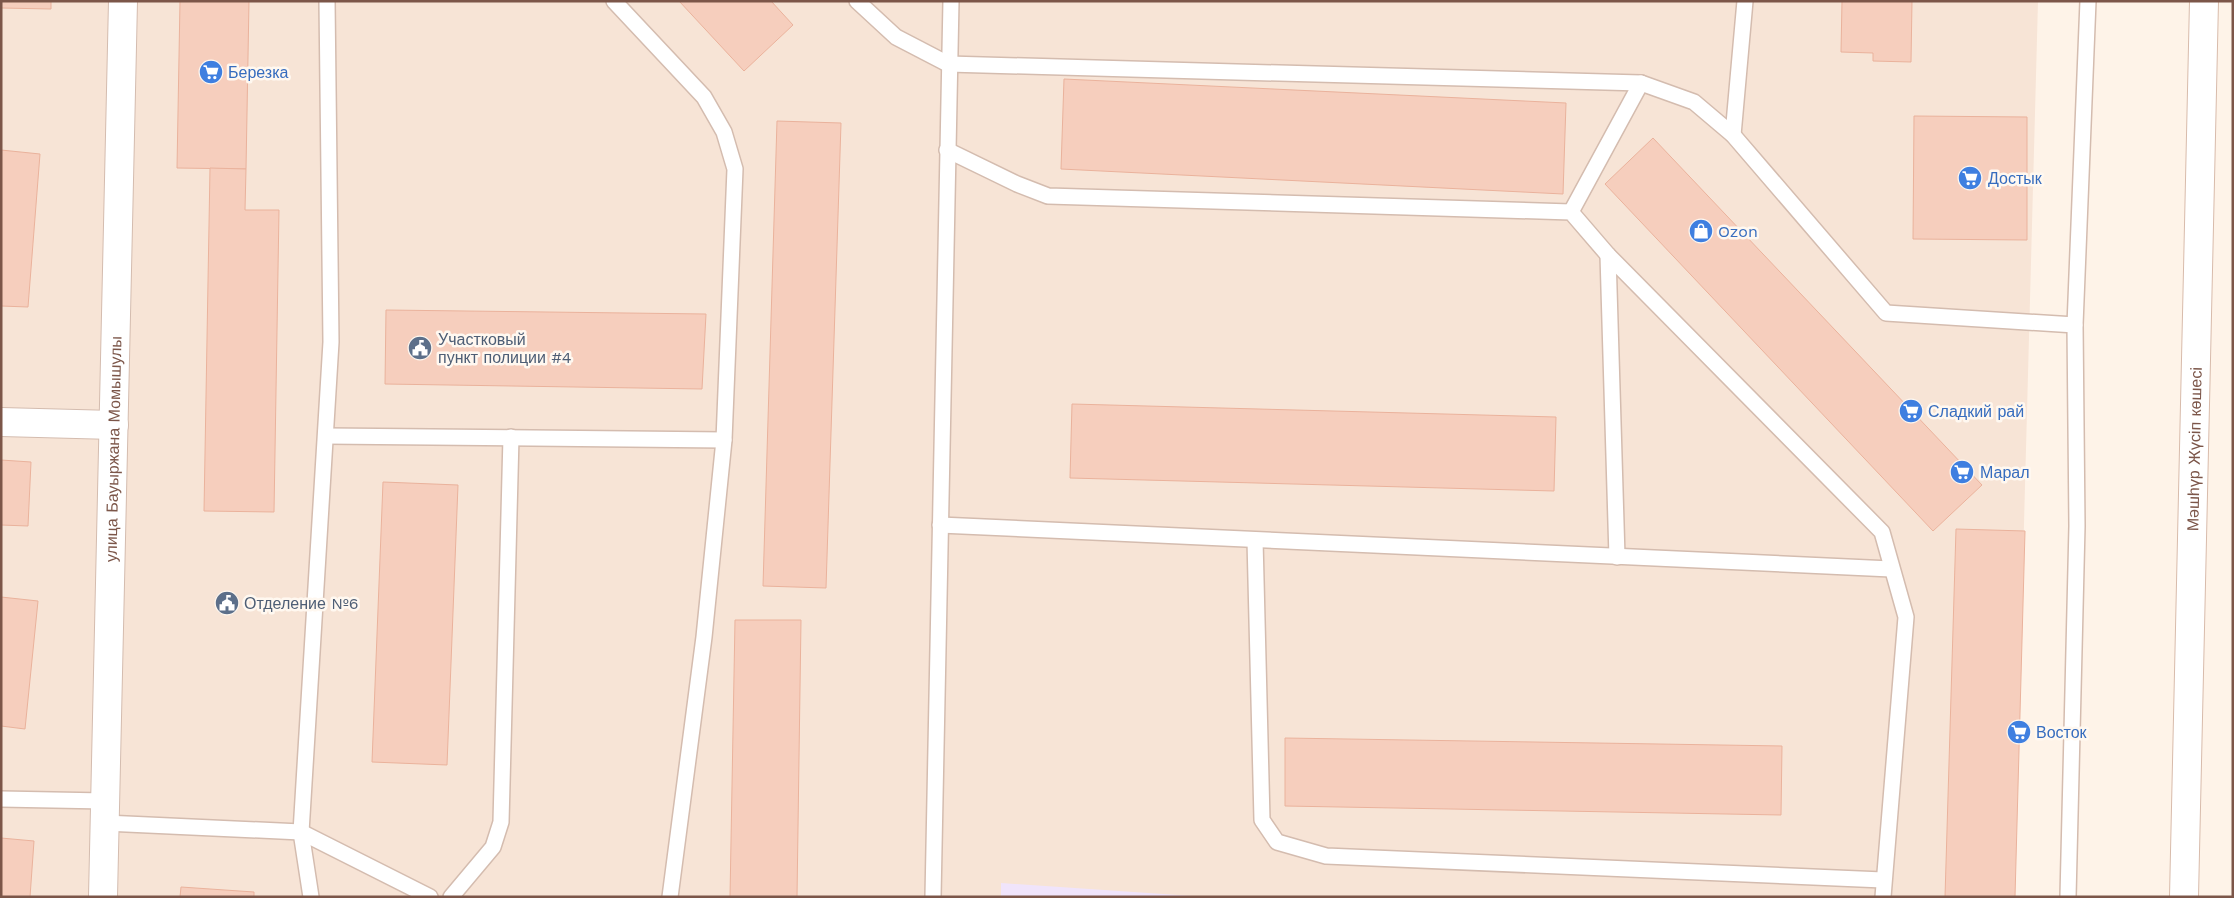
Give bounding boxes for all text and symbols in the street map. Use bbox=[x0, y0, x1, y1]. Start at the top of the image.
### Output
supermarket icon: Березка bbox=[198, 59, 224, 85]
place label: Березка bbox=[228, 63, 289, 82]
supermarket icon: Достык bbox=[1957, 165, 1983, 191]
place label: Достык bbox=[1988, 169, 2043, 188]
shop icon: Ozon bbox=[1688, 218, 1714, 244]
place label: Ozon bbox=[1718, 222, 1758, 241]
place label: Участковый пункт полиции #4 bbox=[438, 330, 572, 367]
public building icon: Участковый пункт полиции #4 bbox=[407, 335, 433, 361]
street label: улица Бауыржана Момышулы bbox=[101, 336, 126, 562]
street label: Мәшһүр Жүсіп көшесі bbox=[2183, 367, 2206, 531]
supermarket icon: Сладкий рай bbox=[1898, 398, 1924, 424]
place label: Сладкий рай bbox=[1928, 402, 2024, 421]
supermarket icon: Марал bbox=[1949, 459, 1975, 485]
place label: Марал bbox=[1980, 463, 2030, 482]
public building icon: Отделение №6 bbox=[214, 590, 240, 616]
place label: Отделение №6 bbox=[244, 594, 359, 613]
supermarket icon: Восток bbox=[2006, 719, 2032, 745]
place label: Восток bbox=[2036, 723, 2088, 742]

